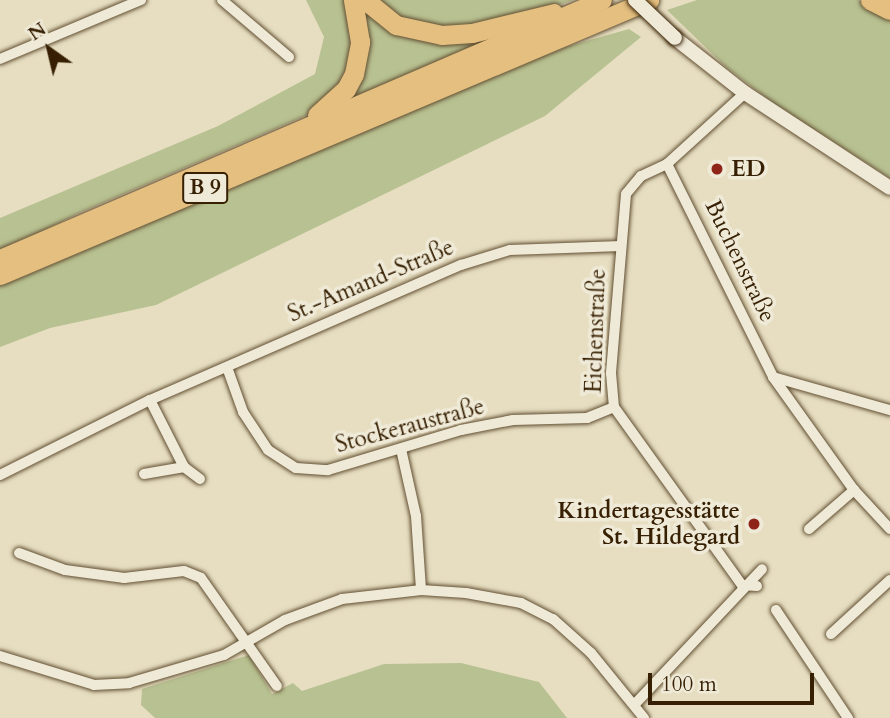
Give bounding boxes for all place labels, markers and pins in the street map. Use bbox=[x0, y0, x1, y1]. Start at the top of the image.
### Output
place label: ED bbox=[731, 155, 765, 183]
marker: ED bbox=[709, 161, 725, 177]
place label: Kindertagesstätte St. Hildegard bbox=[558, 497, 740, 551]
marker: Kindertagesstätte St. Hildegard bbox=[746, 516, 762, 532]

